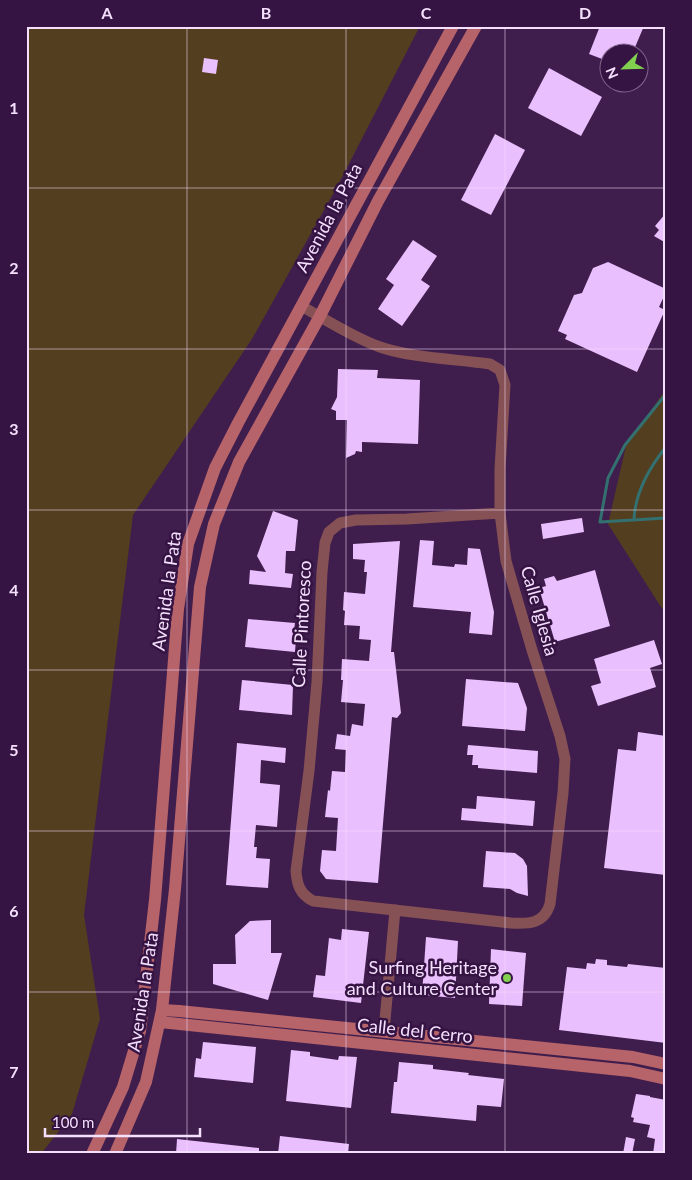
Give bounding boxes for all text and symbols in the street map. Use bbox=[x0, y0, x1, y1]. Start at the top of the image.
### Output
text: A bbox=[100, 3, 113, 22]
text: B bbox=[261, 3, 271, 22]
text: C bbox=[421, 3, 432, 22]
text: D bbox=[579, 3, 591, 22]
north arrow bbox=[600, 42, 650, 92]
text: N bbox=[602, 65, 622, 82]
text: 1 bbox=[9, 98, 19, 117]
street label: Avenida la Pata bbox=[290, 159, 366, 276]
text: 2 bbox=[9, 258, 19, 277]
text: 3 bbox=[9, 419, 19, 438]
street label: Avenida la Pata bbox=[147, 530, 185, 652]
street label: Calle Pintoresco bbox=[287, 560, 315, 688]
street label: Calle Iglesia bbox=[517, 563, 563, 658]
text: 4 bbox=[9, 580, 19, 599]
text: 5 bbox=[9, 740, 19, 759]
text: 6 bbox=[9, 901, 19, 920]
street label: Avenida la Pata bbox=[122, 931, 162, 1053]
place label: Surfing Heritage and Culture Center bbox=[347, 956, 497, 999]
marker: Surfing Heritage and Culture Center bbox=[501, 972, 513, 984]
street label: Calle del Cerro bbox=[356, 1013, 474, 1047]
text: 7 bbox=[9, 1062, 19, 1081]
scale bar bbox=[45, 1105, 200, 1137]
text: 100 m bbox=[52, 1113, 94, 1131]

